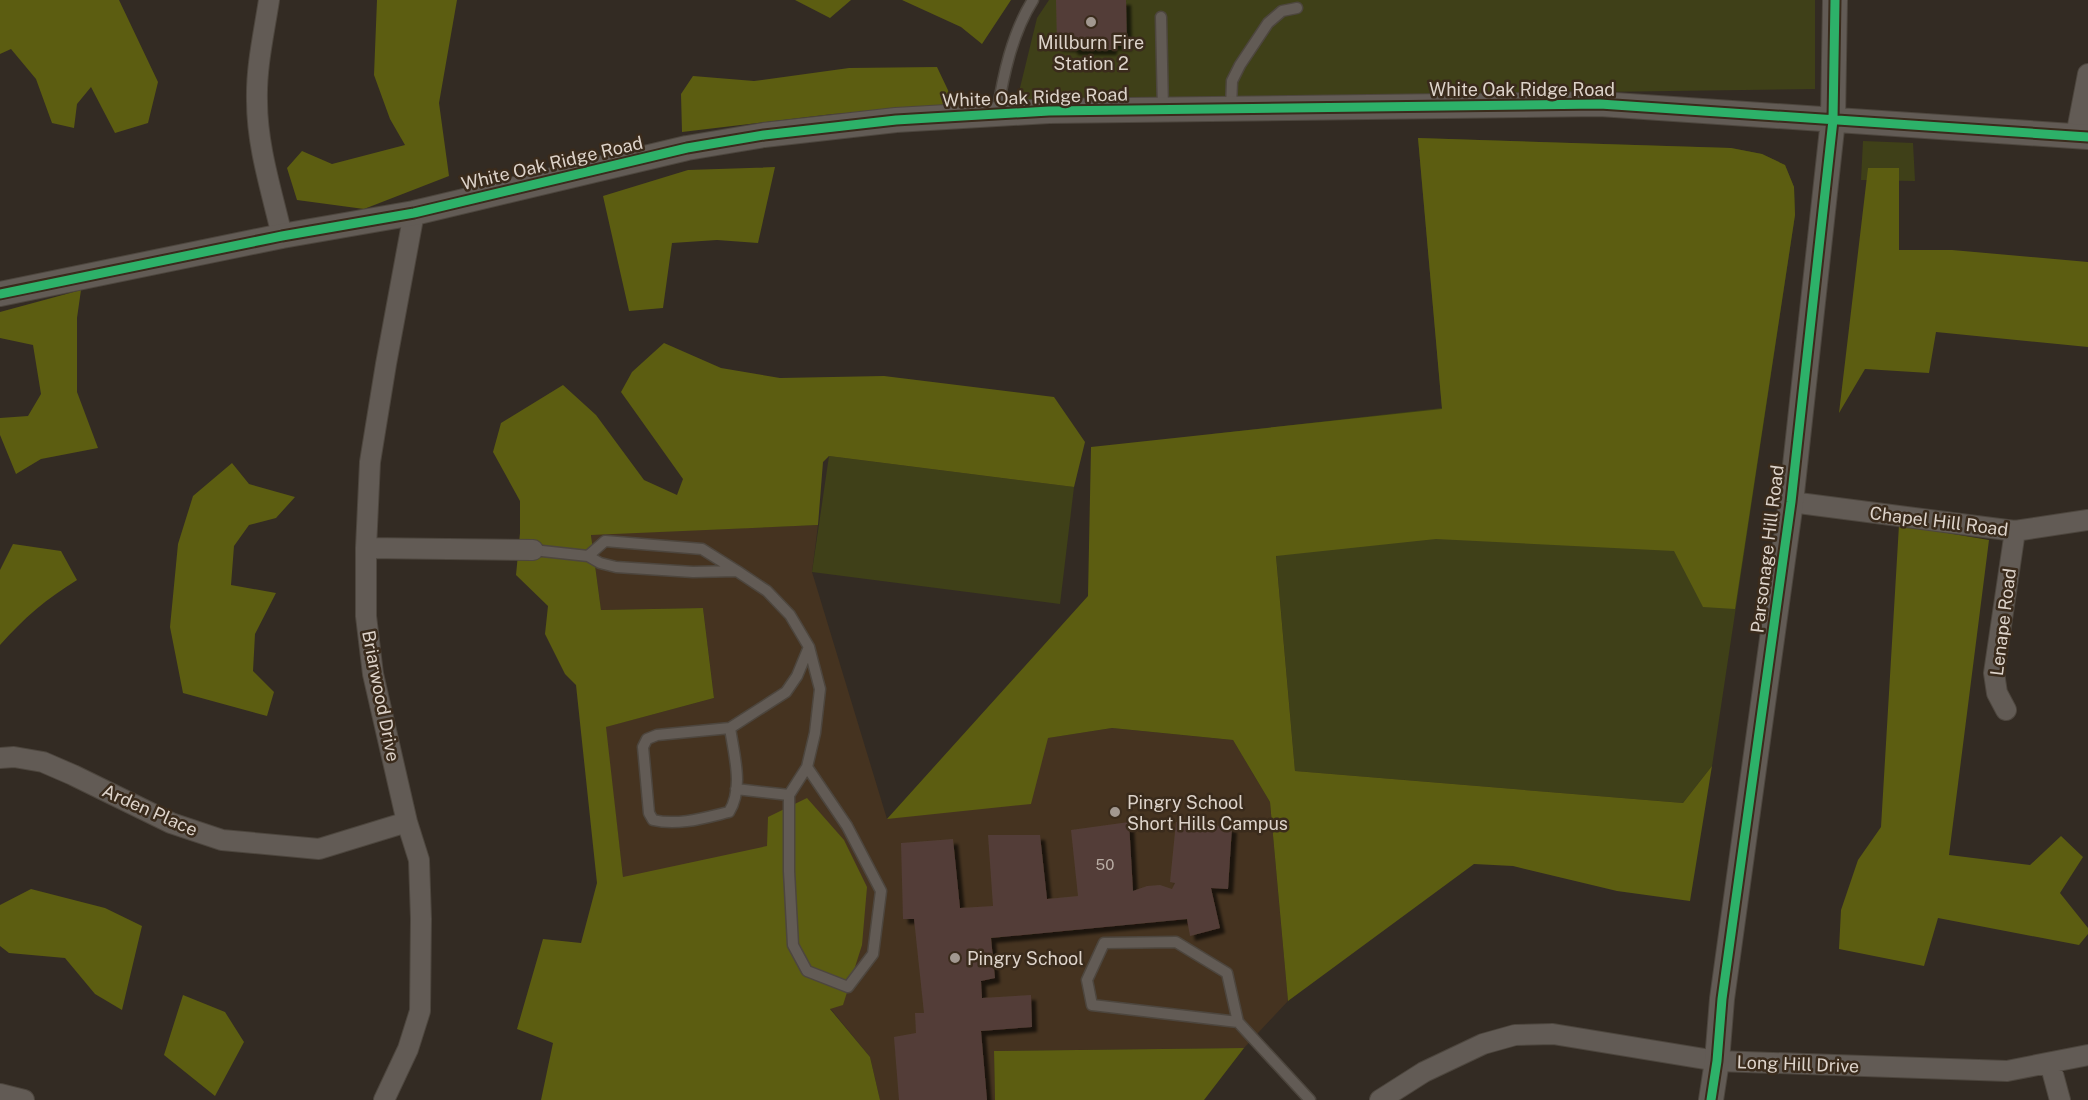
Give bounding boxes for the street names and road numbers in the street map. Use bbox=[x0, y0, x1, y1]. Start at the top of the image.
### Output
street label: White Oak Ridge Road bbox=[1429, 79, 1615, 100]
street label: White Oak Ridge Road bbox=[942, 83, 1128, 111]
street label: White Oak Ridge Road bbox=[459, 132, 645, 194]
street label: Parsonage Hill Road bbox=[1746, 464, 1788, 634]
street label: Chapel Hill Road bbox=[1869, 502, 2009, 540]
street label: Lenape Road bbox=[1986, 567, 2020, 677]
street label: Briarwood Drive bbox=[358, 629, 404, 763]
street label: Arden Place bbox=[99, 780, 201, 840]
street label: Long Hill Drive bbox=[1736, 1051, 1860, 1077]

